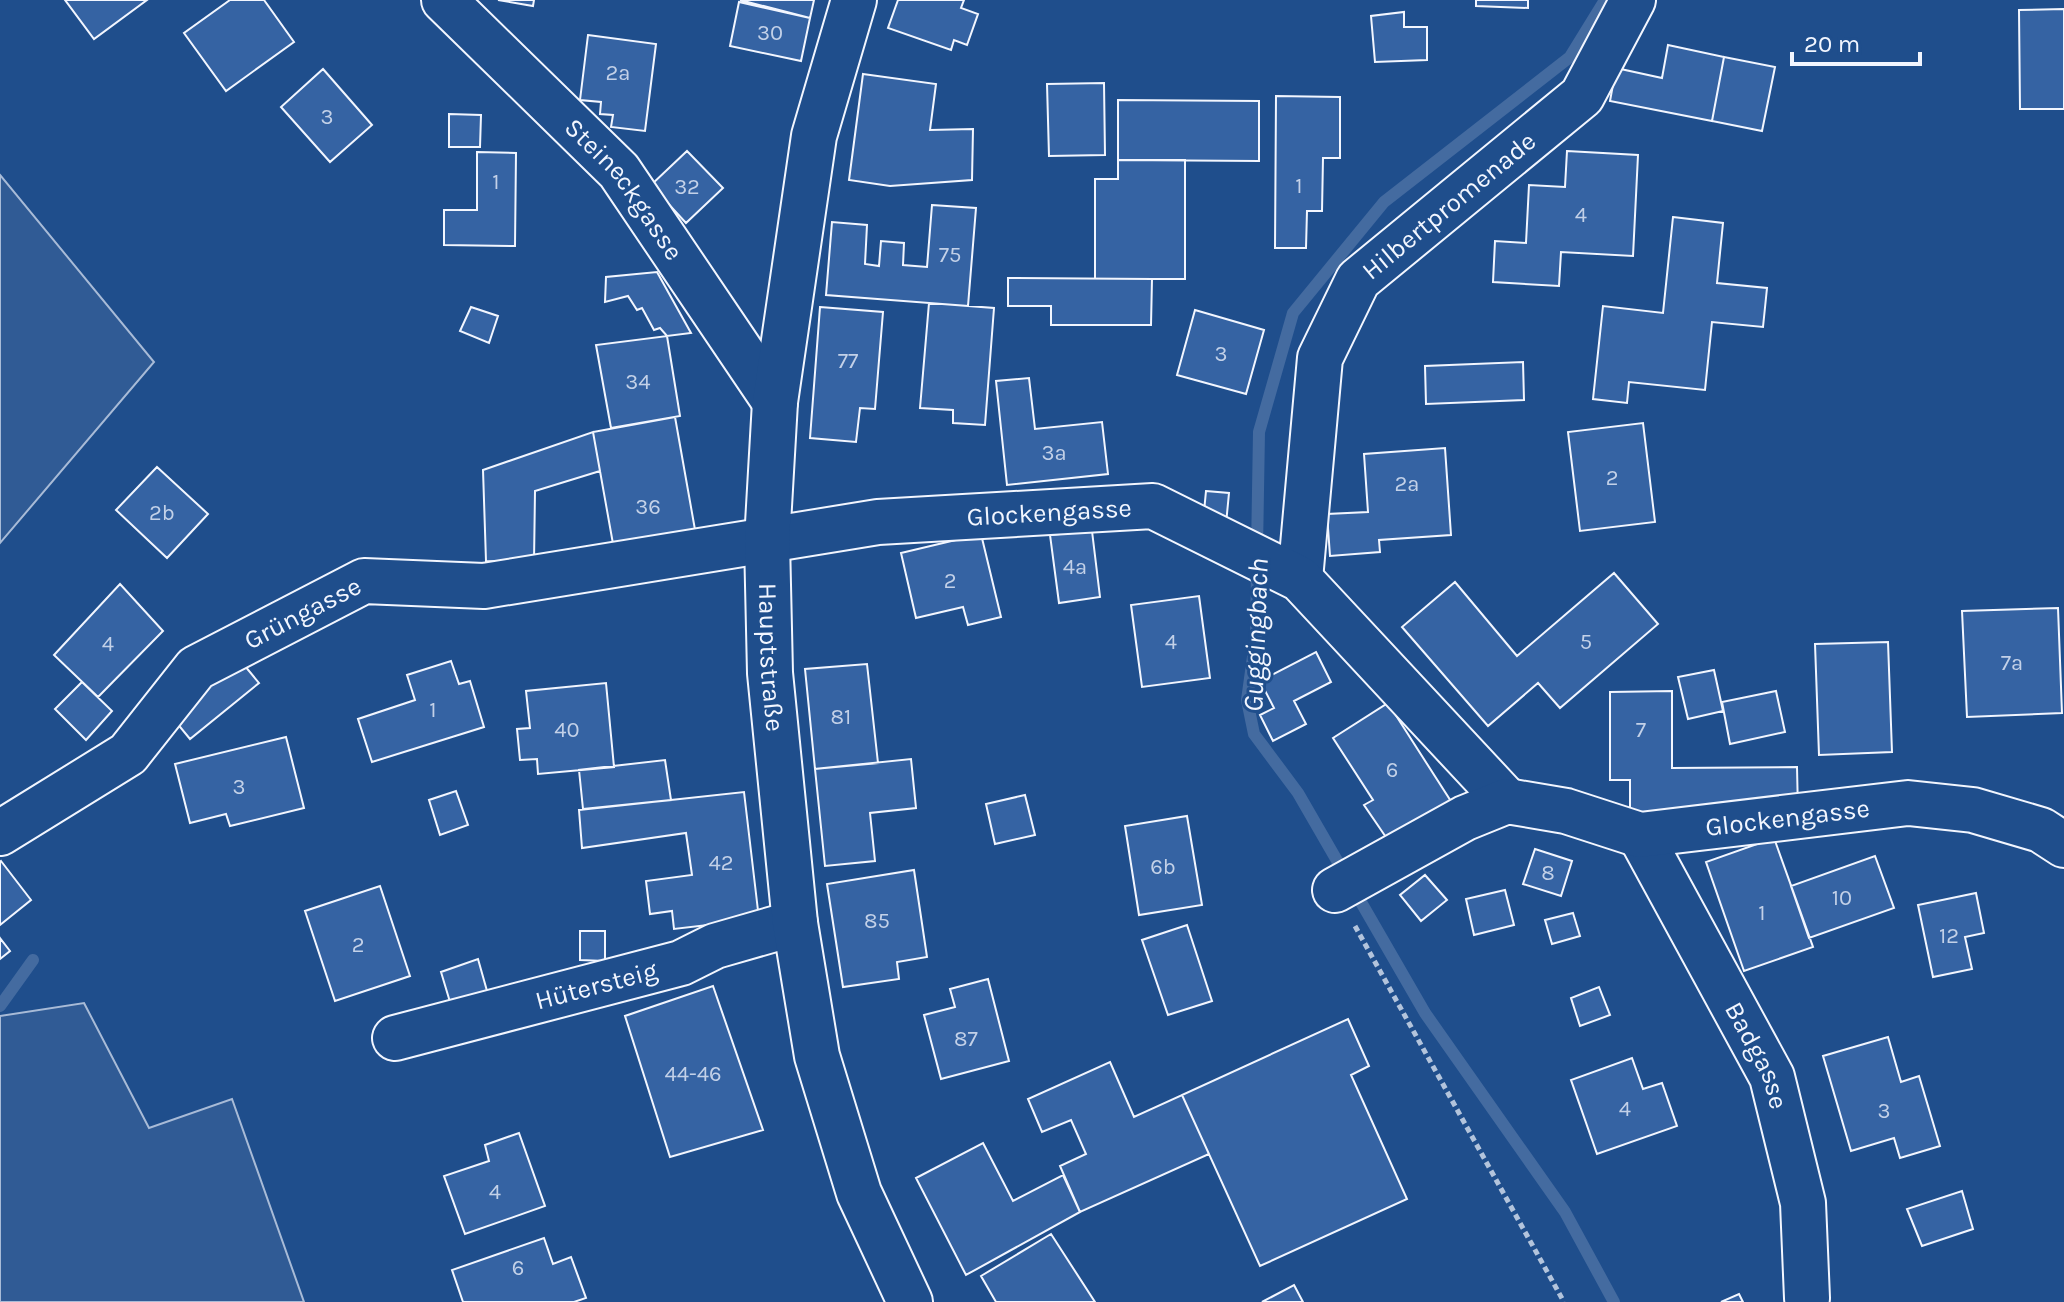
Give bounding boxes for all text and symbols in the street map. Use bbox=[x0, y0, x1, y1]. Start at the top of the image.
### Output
scale bar bbox=[1792, 16, 1920, 66]
house number: 30 bbox=[757, 20, 783, 46]
text: 20 m bbox=[1804, 30, 1860, 58]
house number: 2a bbox=[606, 60, 630, 86]
house number: 3 bbox=[321, 104, 334, 130]
street label: Steineckgasse bbox=[558, 112, 690, 266]
street label: Hilbertpromenade bbox=[1356, 125, 1542, 286]
house number: 1 bbox=[492, 169, 500, 195]
house number: 1 bbox=[1295, 173, 1303, 199]
house number: 32 bbox=[674, 174, 700, 200]
house number: 4 bbox=[1575, 202, 1587, 228]
house number: 75 bbox=[939, 242, 961, 268]
house number: 3 bbox=[1215, 341, 1228, 367]
house number: 77 bbox=[838, 348, 858, 374]
house number: 34 bbox=[625, 369, 651, 395]
house number: 3a bbox=[1041, 440, 1067, 466]
house number: 2 bbox=[1606, 465, 1618, 491]
house number: 2a bbox=[1395, 471, 1419, 497]
street label: Glockengasse bbox=[966, 492, 1133, 533]
house number: 36 bbox=[635, 494, 661, 520]
house number: 2b bbox=[149, 500, 175, 526]
house number: 4a bbox=[1063, 554, 1087, 580]
water label: Guggingbach bbox=[1236, 558, 1275, 713]
house number: 2 bbox=[944, 568, 956, 594]
street label: Grüngasse bbox=[239, 570, 366, 656]
street label: Hauptstraße bbox=[752, 582, 791, 733]
house number: 4 bbox=[1165, 629, 1177, 655]
house number: 5 bbox=[1580, 629, 1592, 655]
house number: 4 bbox=[102, 631, 114, 657]
house number: 7a bbox=[2001, 650, 2023, 676]
house number: 1 bbox=[429, 697, 437, 723]
house number: 81 bbox=[831, 704, 851, 730]
house number: 40 bbox=[554, 717, 580, 743]
house number: 7 bbox=[1636, 717, 1646, 743]
house number: 6 bbox=[1386, 757, 1398, 783]
house number: 3 bbox=[233, 774, 246, 800]
street label: Glockengasse bbox=[1704, 793, 1871, 843]
house number: 42 bbox=[708, 850, 734, 876]
house number: 6b bbox=[1150, 854, 1176, 880]
house number: 8 bbox=[1541, 860, 1555, 886]
house number: 10 bbox=[1832, 885, 1852, 911]
house number: 1 bbox=[1758, 900, 1766, 926]
house number: 85 bbox=[864, 908, 890, 934]
house number: 12 bbox=[1939, 923, 1959, 949]
house number: 2 bbox=[352, 932, 364, 958]
street label: Hütersteig bbox=[532, 955, 661, 1017]
street label: Badgasse bbox=[1718, 997, 1794, 1112]
house number: 87 bbox=[954, 1026, 978, 1052]
house number: 44-46 bbox=[664, 1061, 722, 1087]
house number: 4 bbox=[1619, 1096, 1631, 1122]
house number: 3 bbox=[1878, 1098, 1891, 1124]
house number: 4 bbox=[489, 1179, 501, 1205]
house number: 6 bbox=[512, 1255, 524, 1281]

